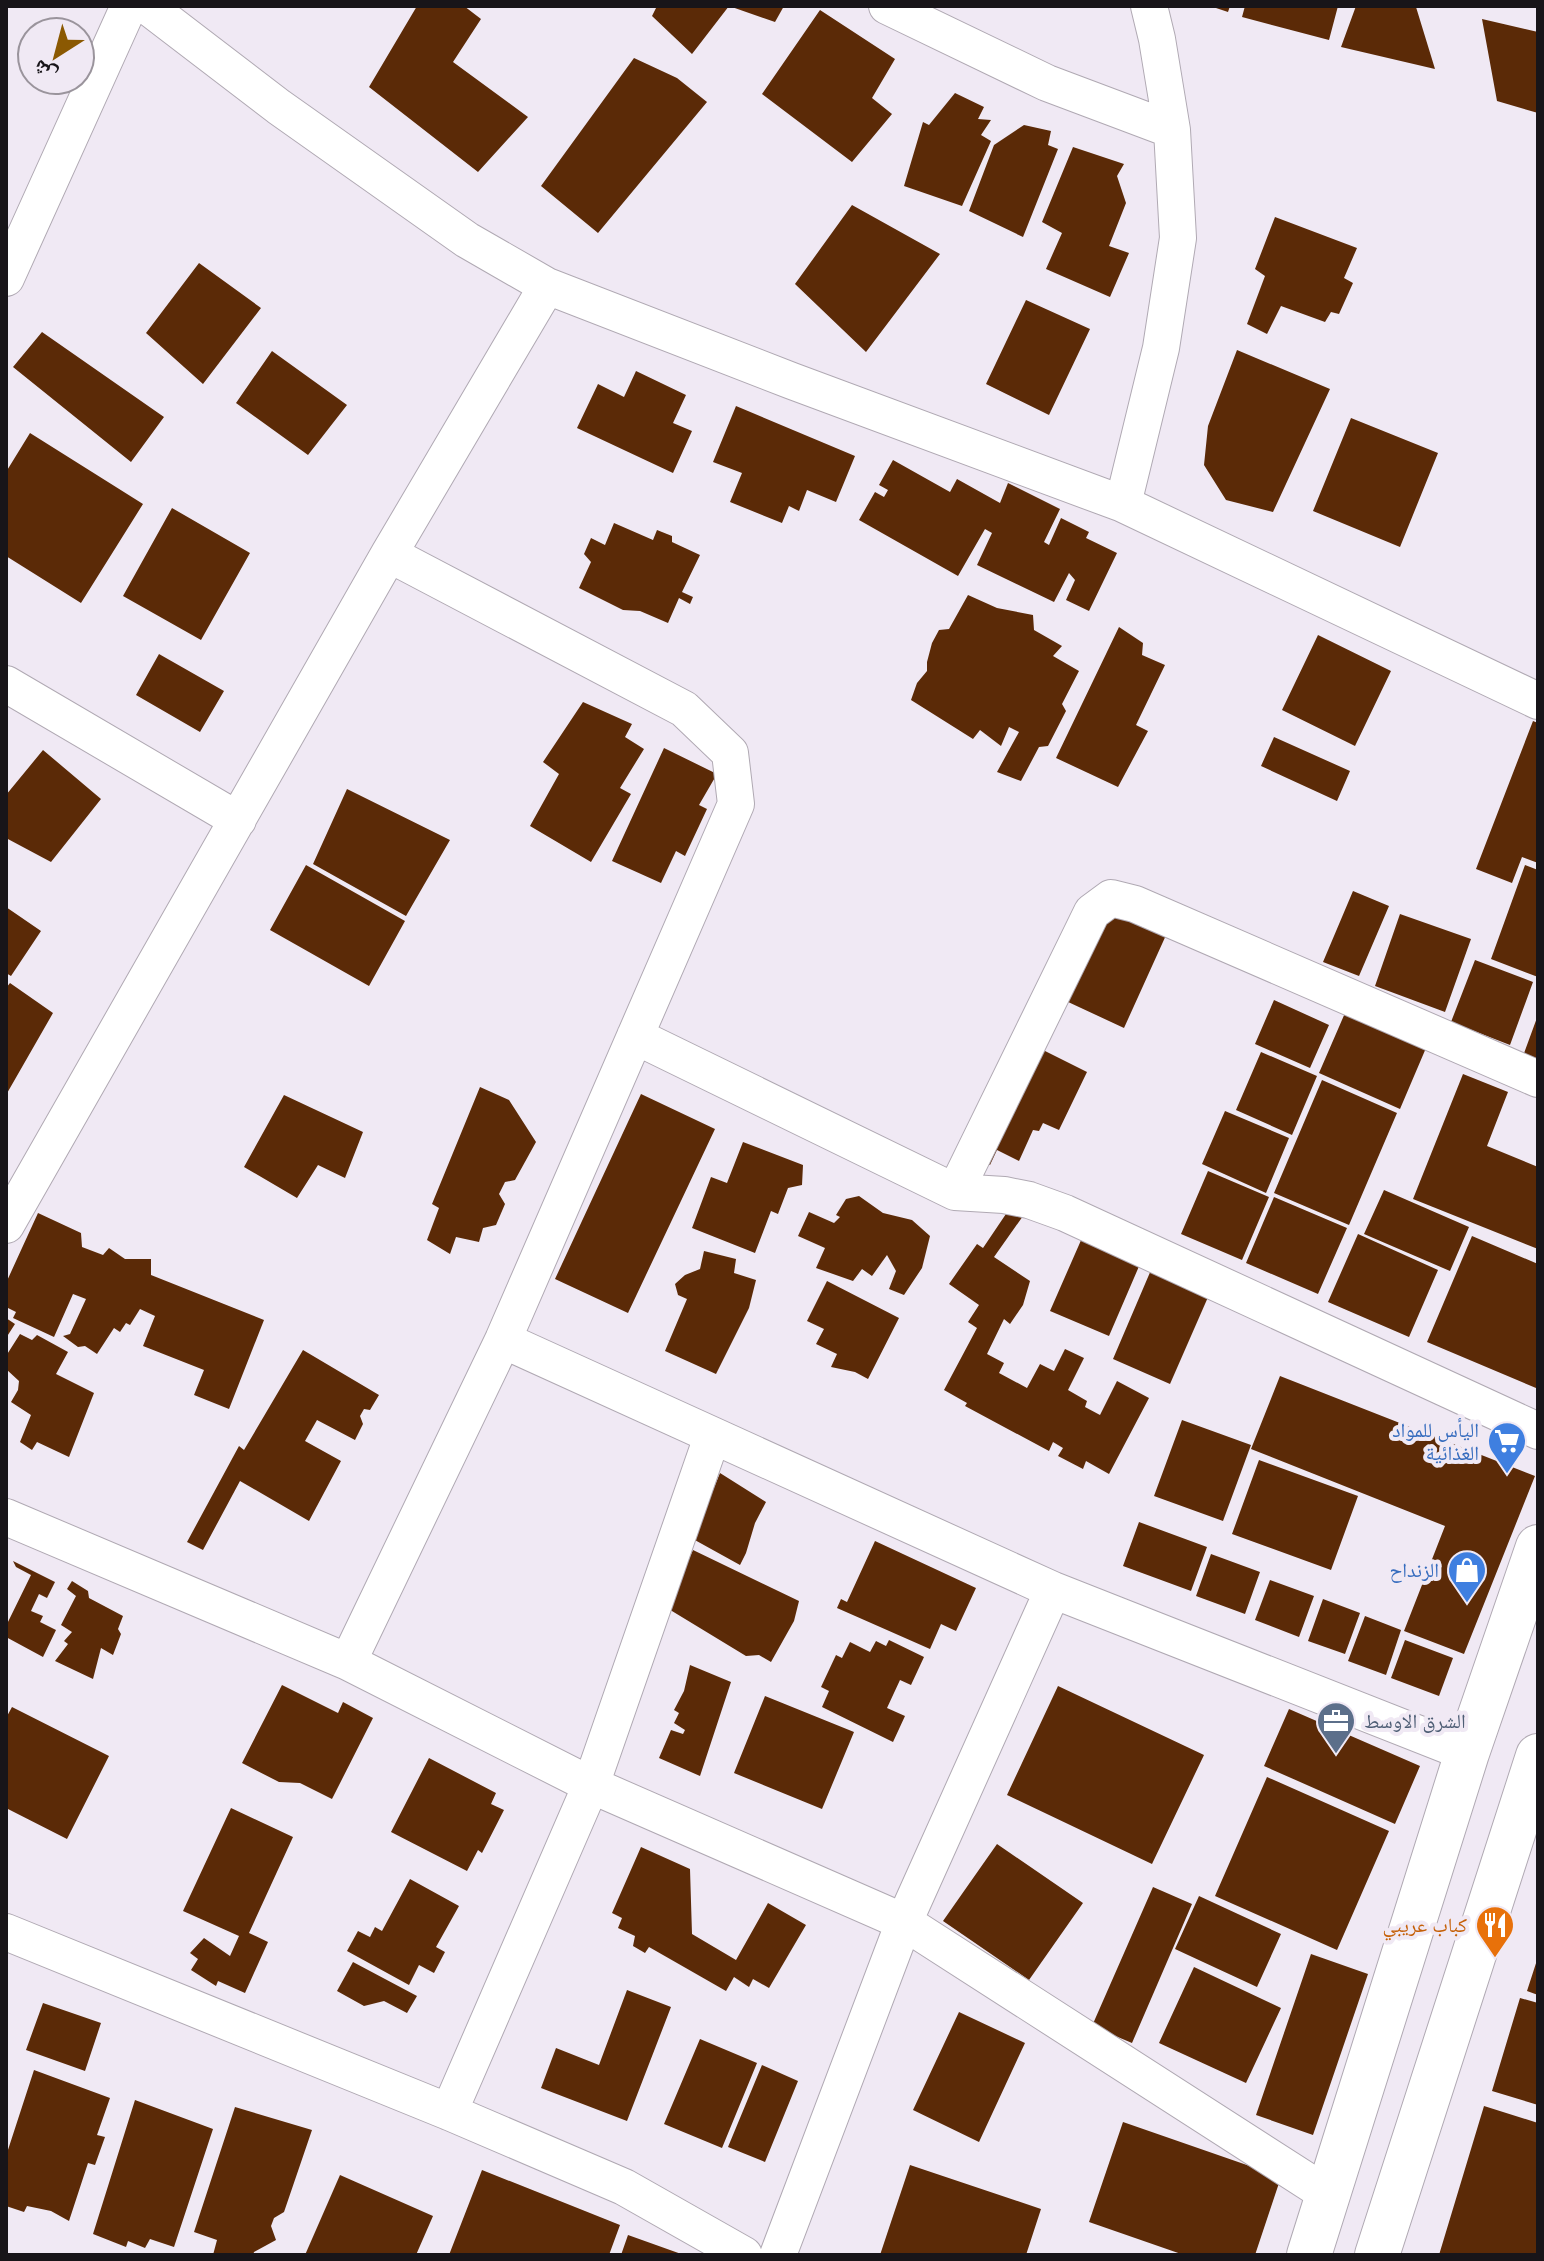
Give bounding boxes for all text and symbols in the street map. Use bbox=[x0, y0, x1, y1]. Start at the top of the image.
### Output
north arrow bbox=[16, 16, 96, 96]
text: ش bbox=[27, 54, 62, 90]
place label: اليأس للمواد الغذائية bbox=[1392, 1417, 1479, 1466]
supermarket icon: اليأس للمواد الغذائية bbox=[1486, 1420, 1528, 1475]
shop icon: الزنداح bbox=[1446, 1549, 1488, 1604]
place label: الزنداح bbox=[1389, 1557, 1439, 1583]
office icon: الشرق الاوسط bbox=[1315, 1700, 1357, 1755]
place label: الشرق الاوسط bbox=[1364, 1708, 1466, 1734]
restaurant icon: كباب عريبي bbox=[1474, 1904, 1516, 1959]
place label: كباب عريبي bbox=[1382, 1912, 1467, 1941]

